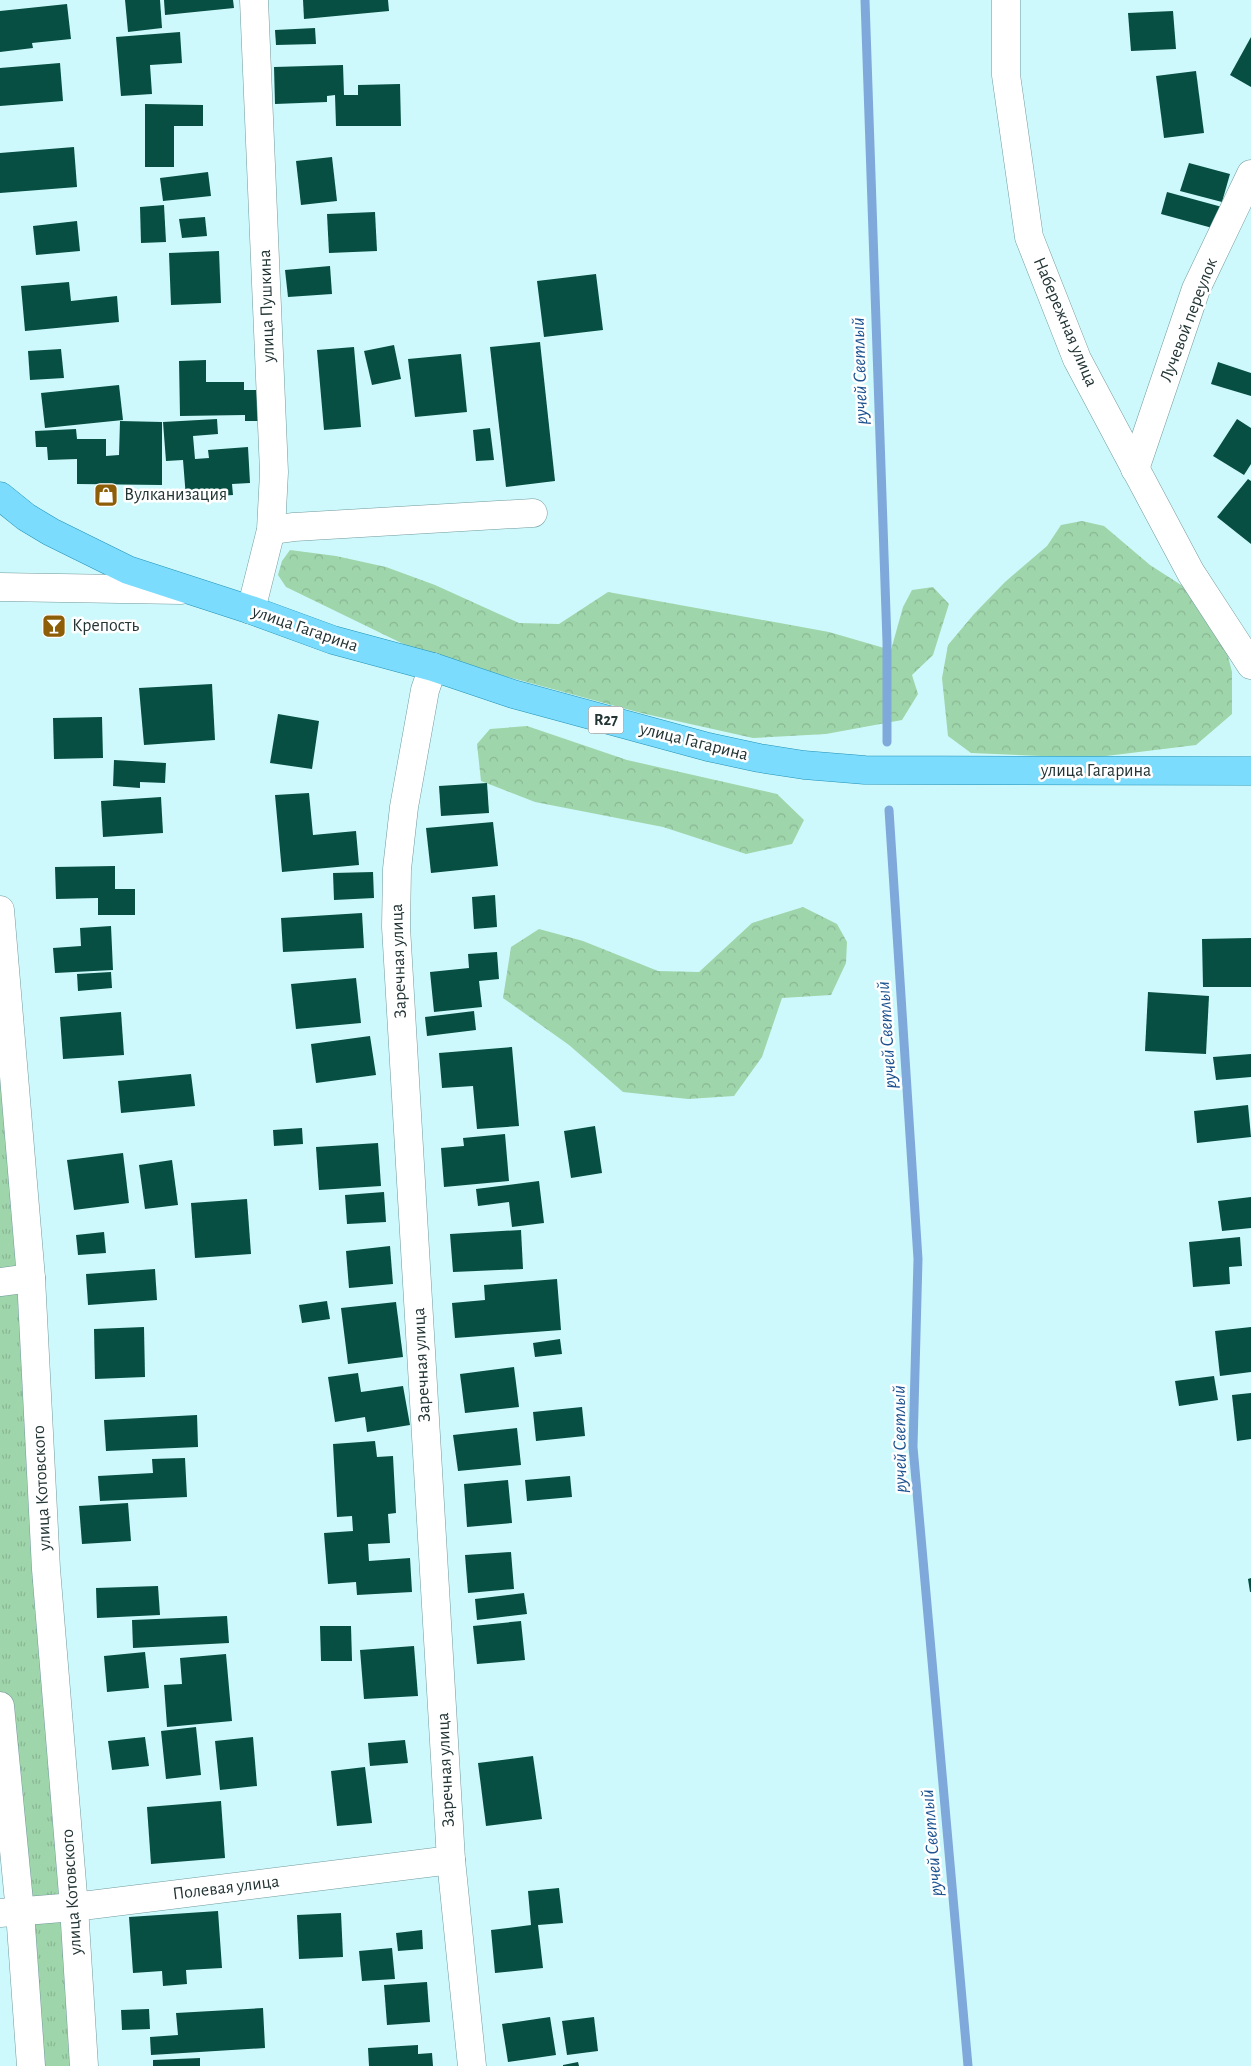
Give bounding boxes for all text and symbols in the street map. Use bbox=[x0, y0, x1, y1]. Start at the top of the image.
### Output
street label: улица Пушкина bbox=[256, 249, 278, 364]
street label: Набережная улица bbox=[1030, 254, 1101, 389]
street label: Лучевой переулок bbox=[1157, 255, 1221, 385]
water label: ручей Светлый bbox=[849, 317, 871, 425]
shop icon: Вулканизация bbox=[93, 482, 119, 508]
place label: Вулканизация bbox=[124, 486, 227, 504]
street label: улица Гагарина bbox=[249, 602, 360, 656]
bar icon: Крепость bbox=[41, 613, 67, 639]
place label: Крепость bbox=[72, 617, 139, 635]
road number: R27 bbox=[588, 706, 624, 734]
street label: улица Гагарина bbox=[637, 720, 750, 764]
street label: улица Гагарина bbox=[1040, 762, 1151, 780]
street label: Заречная улица bbox=[388, 903, 410, 1019]
water label: ручей Светлый bbox=[874, 981, 900, 1089]
street label: Заречная улица bbox=[410, 1307, 434, 1423]
water label: ручей Светлый bbox=[890, 1385, 910, 1493]
street label: улица Котовского bbox=[30, 1425, 54, 1552]
street label: Заречная улица bbox=[434, 1712, 458, 1828]
water label: ручей Светлый bbox=[918, 1789, 946, 1897]
street label: улица Котовского bbox=[59, 1829, 85, 1956]
street label: Полевая улица bbox=[172, 1873, 280, 1903]

